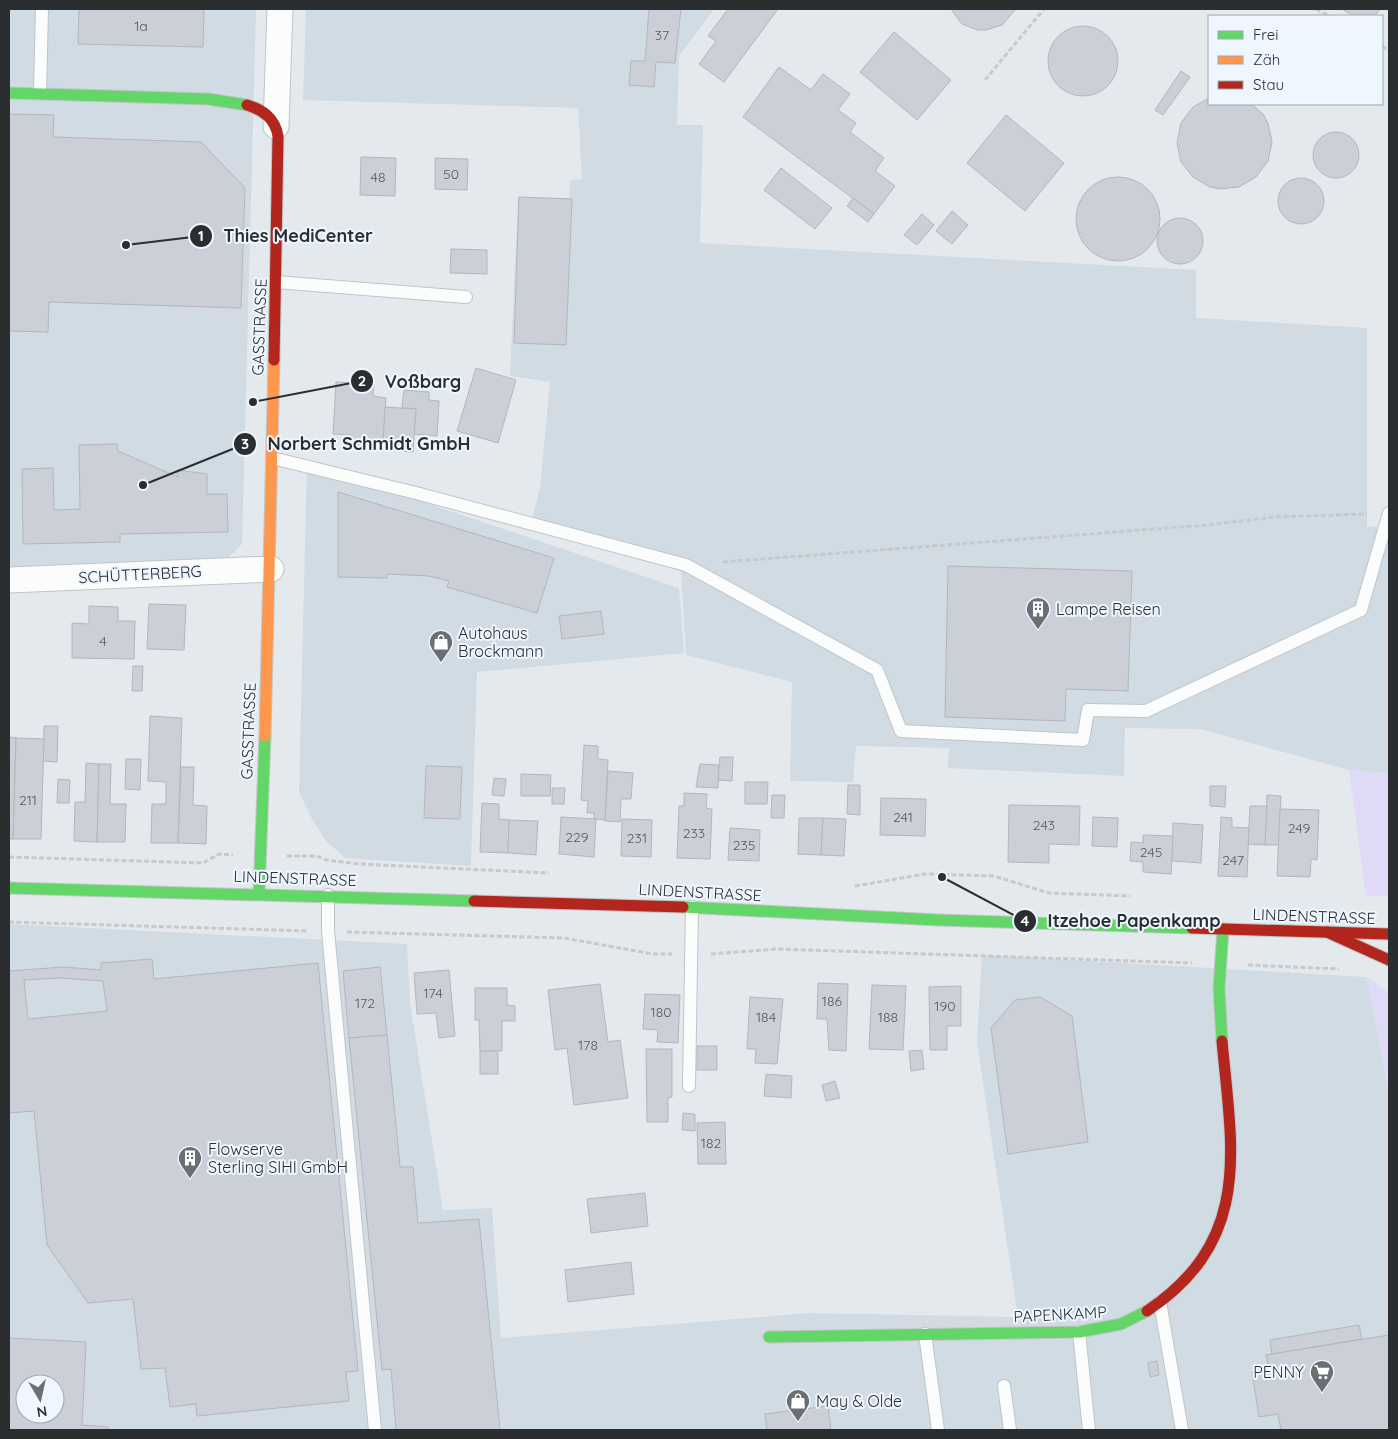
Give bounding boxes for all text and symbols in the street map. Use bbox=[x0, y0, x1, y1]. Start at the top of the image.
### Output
legend bbox=[1208, 15, 1383, 105]
house number: 1a bbox=[134, 17, 148, 35]
text: Frei bbox=[1253, 25, 1279, 44]
house number: 37 bbox=[655, 26, 669, 44]
text: Zäh bbox=[1253, 50, 1280, 69]
text: Stau bbox=[1253, 75, 1284, 94]
house number: 50 bbox=[443, 165, 459, 183]
house number: 48 bbox=[371, 168, 385, 186]
callout: Thies MediCenter bbox=[188, 220, 383, 253]
text: Thies MediCenter bbox=[223, 224, 373, 247]
text: 1 bbox=[198, 226, 204, 245]
street label: GASSTRASSE bbox=[247, 278, 271, 376]
callout: Voßbarg bbox=[350, 365, 471, 398]
text: Voßbarg bbox=[385, 370, 461, 393]
text: 2 bbox=[358, 371, 366, 390]
callout: Norbert Schmidt GmbH bbox=[233, 427, 481, 460]
text: Norbert Schmidt GmbH bbox=[268, 432, 471, 455]
text: 3 bbox=[241, 434, 249, 453]
street label: SCHÜTTERBERG bbox=[78, 561, 202, 587]
building icon: Lampe Reisen bbox=[1025, 596, 1051, 630]
place label: Lampe Reisen bbox=[1056, 599, 1161, 619]
place label: Autohaus Brockmann bbox=[458, 623, 544, 661]
shop icon: Autohaus Brockmann bbox=[428, 629, 454, 663]
house number: 4 bbox=[99, 632, 107, 650]
street label: GASSTRASSE bbox=[236, 682, 260, 780]
house number: 211 bbox=[19, 791, 37, 809]
house number: 241 bbox=[893, 808, 913, 826]
house number: 243 bbox=[1033, 816, 1055, 834]
house number: 249 bbox=[1288, 819, 1310, 837]
house number: 233 bbox=[683, 824, 705, 842]
house number: 229 bbox=[565, 828, 589, 846]
house number: 231 bbox=[627, 829, 647, 847]
house number: 235 bbox=[733, 836, 755, 854]
house number: 245 bbox=[1140, 843, 1162, 861]
house number: 247 bbox=[1222, 851, 1244, 869]
street label: LINDENSTRASSE bbox=[233, 866, 357, 890]
street label: LINDENSTRASSE bbox=[638, 879, 762, 905]
callout: Itzehoe Papenkamp bbox=[1013, 904, 1231, 937]
street label: LINDENSTRASSE bbox=[1252, 904, 1376, 928]
text: Itzehoe Papenkamp bbox=[1048, 909, 1221, 932]
text: 4 bbox=[1021, 911, 1030, 930]
house number: 174 bbox=[423, 984, 443, 1002]
house number: 186 bbox=[822, 992, 843, 1010]
house number: 172 bbox=[355, 994, 375, 1012]
house number: 190 bbox=[934, 997, 956, 1015]
house number: 180 bbox=[650, 1003, 672, 1021]
house number: 184 bbox=[756, 1008, 776, 1026]
house number: 188 bbox=[878, 1008, 898, 1026]
house number: 178 bbox=[578, 1036, 598, 1054]
house number: 182 bbox=[701, 1134, 721, 1152]
place label: Flowserve Sterling SIHI GmbH bbox=[208, 1139, 348, 1177]
building icon: Flowserve Sterling SIHI GmbH bbox=[177, 1145, 203, 1179]
street label: PAPENKAMP bbox=[1013, 1302, 1107, 1326]
supermarket icon: PENNY bbox=[1309, 1359, 1335, 1393]
place label: PENNY bbox=[1253, 1362, 1304, 1382]
north arrow bbox=[15, 1374, 65, 1424]
shop icon: May & Olde bbox=[785, 1388, 811, 1422]
place label: May & Olde bbox=[816, 1391, 902, 1411]
text: N bbox=[36, 1402, 49, 1422]

